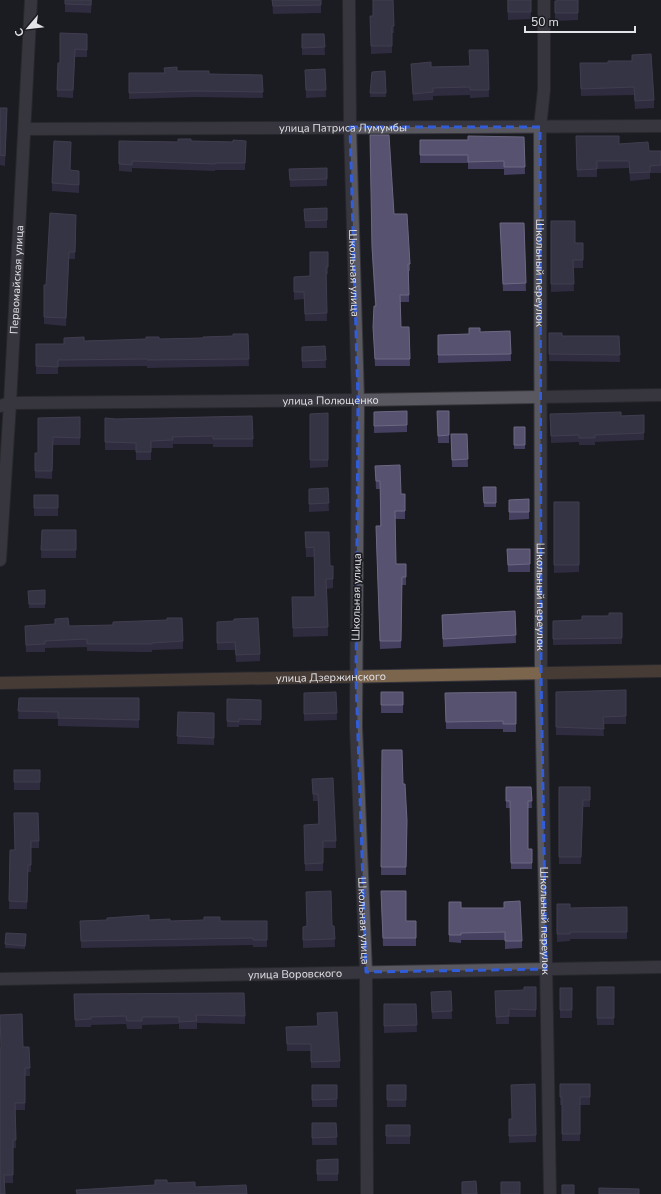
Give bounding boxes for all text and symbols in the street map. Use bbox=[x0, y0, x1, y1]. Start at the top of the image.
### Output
north arrow bbox=[8, 8, 48, 48]
scale bar bbox=[525, 8, 635, 34]
text: 50 m bbox=[531, 14, 559, 30]
text: С bbox=[11, 25, 28, 39]
street label: улица Патриса Лумумбы bbox=[279, 120, 407, 136]
street label: Школьный переулок bbox=[532, 219, 547, 327]
street label: Первомайская улица bbox=[7, 225, 27, 334]
street label: Школьная улица bbox=[345, 229, 363, 317]
street label: улица Полющенко bbox=[282, 393, 379, 409]
street label: Школьный переулок bbox=[533, 543, 548, 651]
street label: Школьная улица bbox=[348, 553, 365, 641]
street label: улица Дзержинского bbox=[276, 669, 386, 686]
street label: Школьный переулок bbox=[536, 867, 553, 975]
street label: Школьная улица bbox=[354, 877, 373, 965]
street label: улица Воровского bbox=[248, 966, 342, 982]

